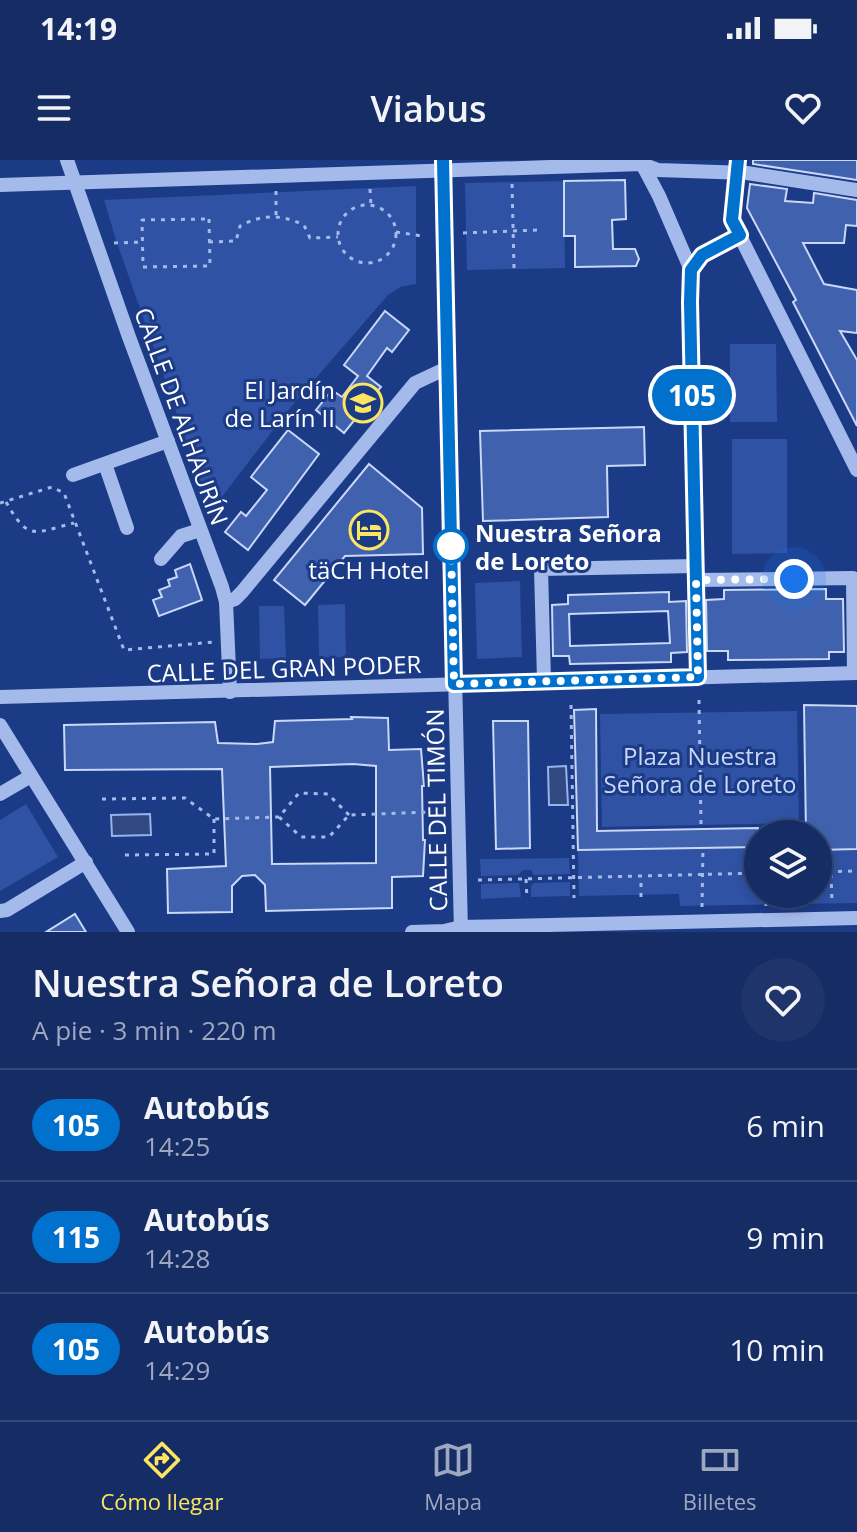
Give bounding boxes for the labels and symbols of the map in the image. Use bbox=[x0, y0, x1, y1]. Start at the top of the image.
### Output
street label: CALLE DE ALHAURÍN bbox=[127, 302, 237, 530]
line badge: 105 bbox=[646, 369, 738, 421]
place label: El Jardín de Larín II bbox=[225, 373, 335, 434]
school or university icon: El Jardín de Larín II bbox=[342, 382, 384, 424]
hotel icon: täCH Hotel bbox=[348, 509, 390, 551]
place label: Nuestra Señora de Loreto bbox=[475, 516, 662, 577]
marker: Nuestra Señora de Loreto bbox=[434, 529, 468, 563]
place label: täCH Hotel bbox=[308, 553, 430, 586]
your location bbox=[774, 559, 814, 599]
street label: CALLE DEL GRAN PODER bbox=[146, 647, 422, 689]
street label: CALLE DEL TIMÓN bbox=[418, 708, 454, 912]
park label: Plaza Nuestra Señora de Loreto bbox=[604, 739, 796, 800]

